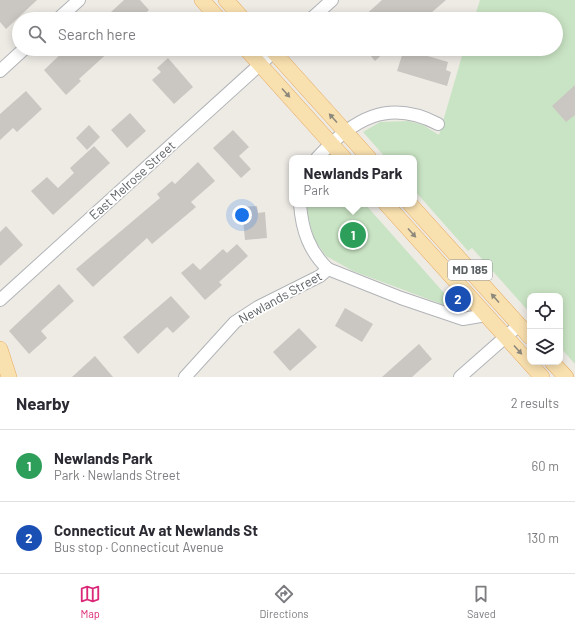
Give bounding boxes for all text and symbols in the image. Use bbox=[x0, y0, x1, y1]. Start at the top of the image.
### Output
search box bbox=[12, 12, 563, 56]
icon: search bbox=[26, 23, 48, 45]
text: Search here bbox=[58, 25, 136, 43]
one-way arrow bbox=[281, 89, 290, 98]
one-way arrow bbox=[329, 113, 338, 124]
street label: East Melrose Street bbox=[86, 137, 178, 223]
popup bbox=[289, 155, 417, 207]
text: Newlands Park bbox=[304, 164, 402, 182]
text: Park bbox=[304, 182, 329, 198]
your location bbox=[232, 205, 252, 225]
pin: 1 bbox=[340, 220, 366, 250]
one-way arrow bbox=[407, 228, 417, 238]
road number: MD 185 bbox=[448, 260, 492, 280]
street label: Newlands Street bbox=[235, 267, 325, 327]
pin: 2 bbox=[445, 284, 471, 314]
one-way arrow bbox=[490, 292, 499, 303]
map controls bbox=[527, 293, 563, 365]
button: locate bbox=[527, 293, 563, 329]
button: layers bbox=[527, 329, 563, 365]
one-way arrow bbox=[513, 345, 522, 356]
text: Nearby bbox=[16, 393, 70, 413]
text: 2 results bbox=[511, 395, 559, 411]
text: Newlands Park bbox=[54, 449, 153, 467]
text: 1 bbox=[27, 458, 31, 474]
text: 60 m bbox=[532, 458, 559, 474]
text: Park · Newlands Street bbox=[54, 467, 180, 483]
text: Connecticut Av at Newlands St bbox=[54, 521, 258, 539]
text: 2 bbox=[25, 530, 33, 546]
text: 130 m bbox=[527, 530, 559, 546]
text: Bus stop · Connecticut Avenue bbox=[54, 539, 224, 555]
tab: Map bbox=[79, 583, 101, 620]
tab: Directions bbox=[259, 583, 309, 620]
tab: Saved bbox=[467, 583, 496, 620]

